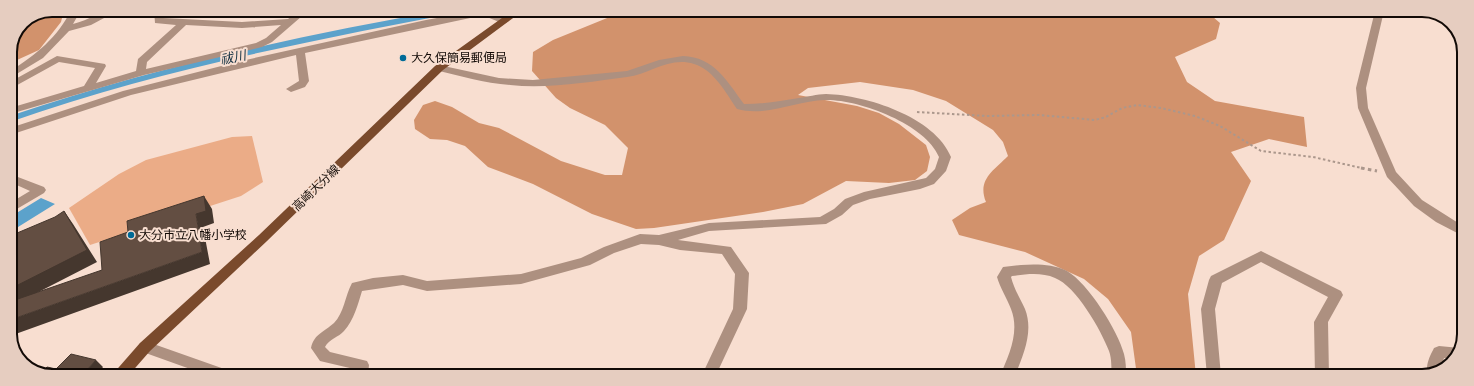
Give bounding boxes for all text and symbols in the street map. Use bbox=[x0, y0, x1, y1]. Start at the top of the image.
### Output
water label: 祓川 bbox=[219, 47, 249, 68]
place label: 大久保簡易郵便局 bbox=[411, 51, 507, 65]
marker: 大久保簡易郵便局 bbox=[398, 53, 408, 63]
street label: 高崎大分線 bbox=[290, 162, 342, 214]
place label: 大分市立八幡小学校 bbox=[139, 228, 247, 242]
marker: 大分市立八幡小学校 bbox=[126, 230, 136, 240]

